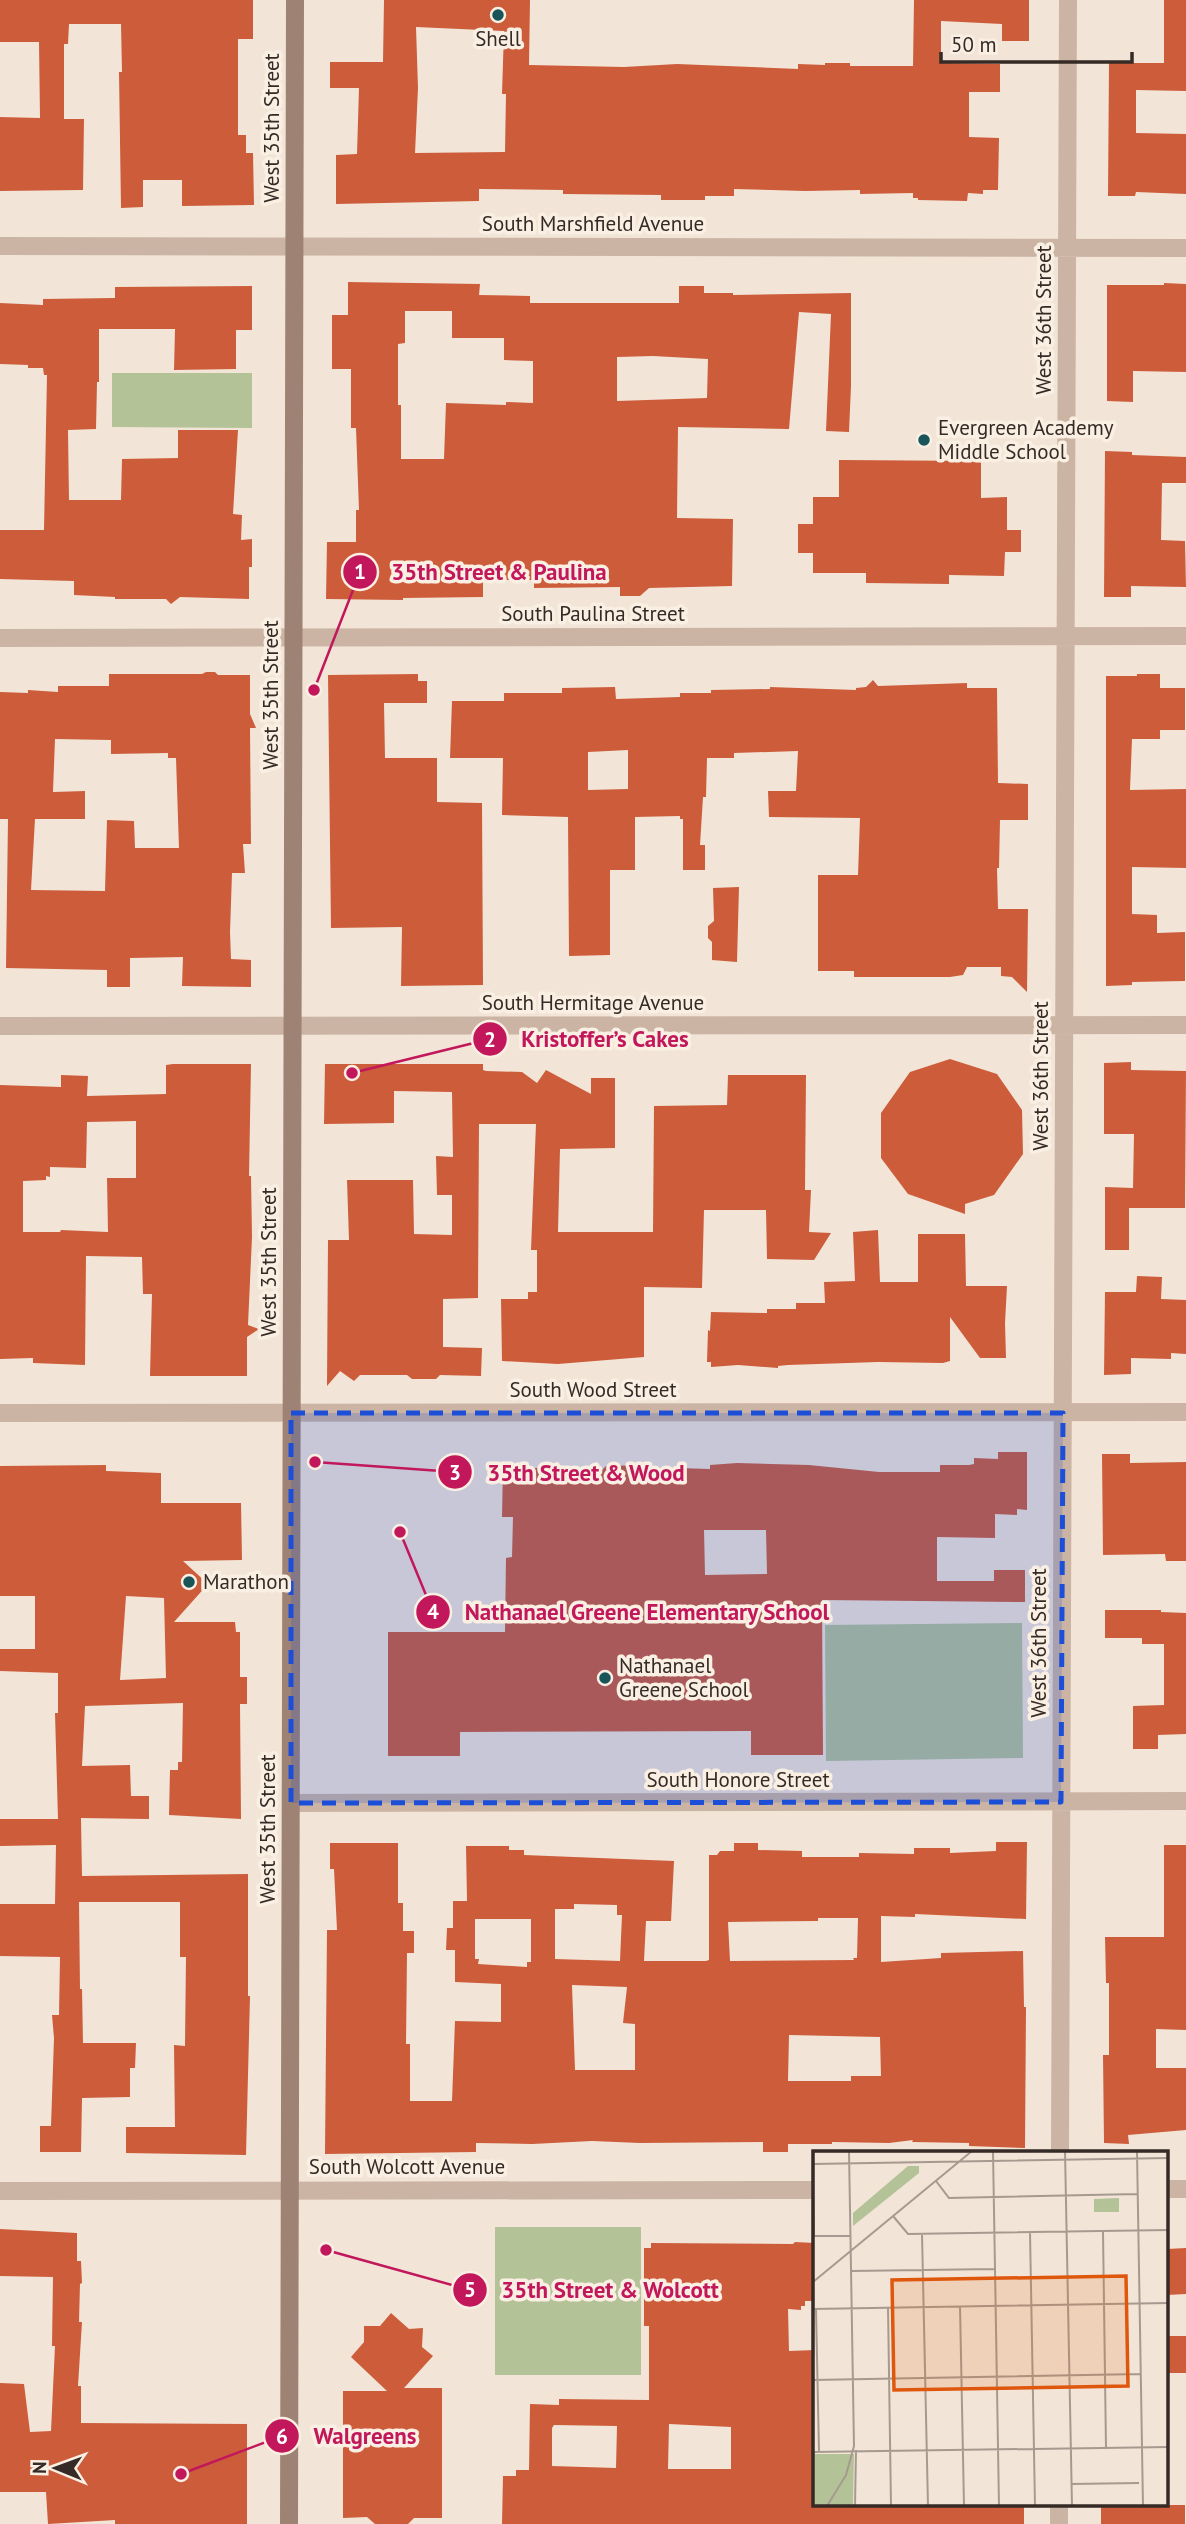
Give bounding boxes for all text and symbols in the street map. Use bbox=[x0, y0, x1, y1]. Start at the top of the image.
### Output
marker: Shell bbox=[490, 7, 506, 23]
scale bar bbox=[941, 21, 1132, 65]
place label: Shell bbox=[475, 25, 521, 52]
text: 50 m bbox=[951, 31, 997, 58]
street label: West 35th Street bbox=[258, 53, 285, 203]
street label: South Marshfield Avenue bbox=[482, 210, 704, 237]
street label: West 36th Street bbox=[1030, 245, 1057, 395]
place label: Evergreen Academy Middle School bbox=[938, 414, 1114, 465]
marker: Evergreen Academy Middle School bbox=[916, 432, 932, 448]
callout: 35th Street & Paulina bbox=[343, 550, 621, 594]
text: 35th Street & Paulina bbox=[391, 557, 607, 586]
text: 1 bbox=[354, 558, 366, 585]
street label: South Paulina Street bbox=[501, 600, 685, 627]
street label: West 35th Street bbox=[257, 620, 284, 770]
street label: South Hermitage Avenue bbox=[482, 989, 704, 1016]
street label: West 36th Street bbox=[1027, 1001, 1054, 1151]
callout: Kristoffer’s Cakes bbox=[472, 1017, 703, 1061]
text: Kristoffer’s Cakes bbox=[521, 1024, 689, 1053]
text: 2 bbox=[484, 1026, 496, 1053]
street label: West 35th Street bbox=[255, 1187, 282, 1337]
street label: South Wood Street bbox=[509, 1376, 677, 1403]
callout: 35th Street & Wood bbox=[438, 1450, 699, 1494]
text: 35th Street & Wood bbox=[487, 1458, 685, 1487]
text: 3 bbox=[449, 1459, 461, 1486]
place label: Marathon bbox=[203, 1568, 289, 1595]
street label: West 36th Street bbox=[1025, 1568, 1052, 1718]
marker: Marathon bbox=[181, 1574, 197, 1590]
callout: Nathanael Greene Elementary School bbox=[416, 1590, 844, 1634]
text: Nathanael Greene Elementary School bbox=[465, 1597, 830, 1626]
text: 4 bbox=[427, 1598, 439, 1625]
place label: Nathanael Greene School bbox=[619, 1652, 749, 1703]
marker: Nathanael Greene School bbox=[597, 1670, 613, 1686]
street label: West 35th Street bbox=[254, 1754, 281, 1904]
street label: South Honore Street bbox=[646, 1766, 830, 1793]
inset map bbox=[813, 2151, 1168, 2506]
street label: South Wolcott Avenue bbox=[309, 2153, 505, 2180]
callout: 35th Street & Wolcott bbox=[452, 2268, 733, 2312]
text: 35th Street & Wolcott bbox=[501, 2275, 719, 2304]
text: 5 bbox=[464, 2276, 476, 2303]
callout: Walgreens bbox=[264, 2414, 430, 2458]
text: Walgreens bbox=[314, 2421, 417, 2450]
text: 6 bbox=[276, 2423, 288, 2450]
north arrow bbox=[21, 2433, 91, 2503]
text: N bbox=[27, 2461, 51, 2474]

